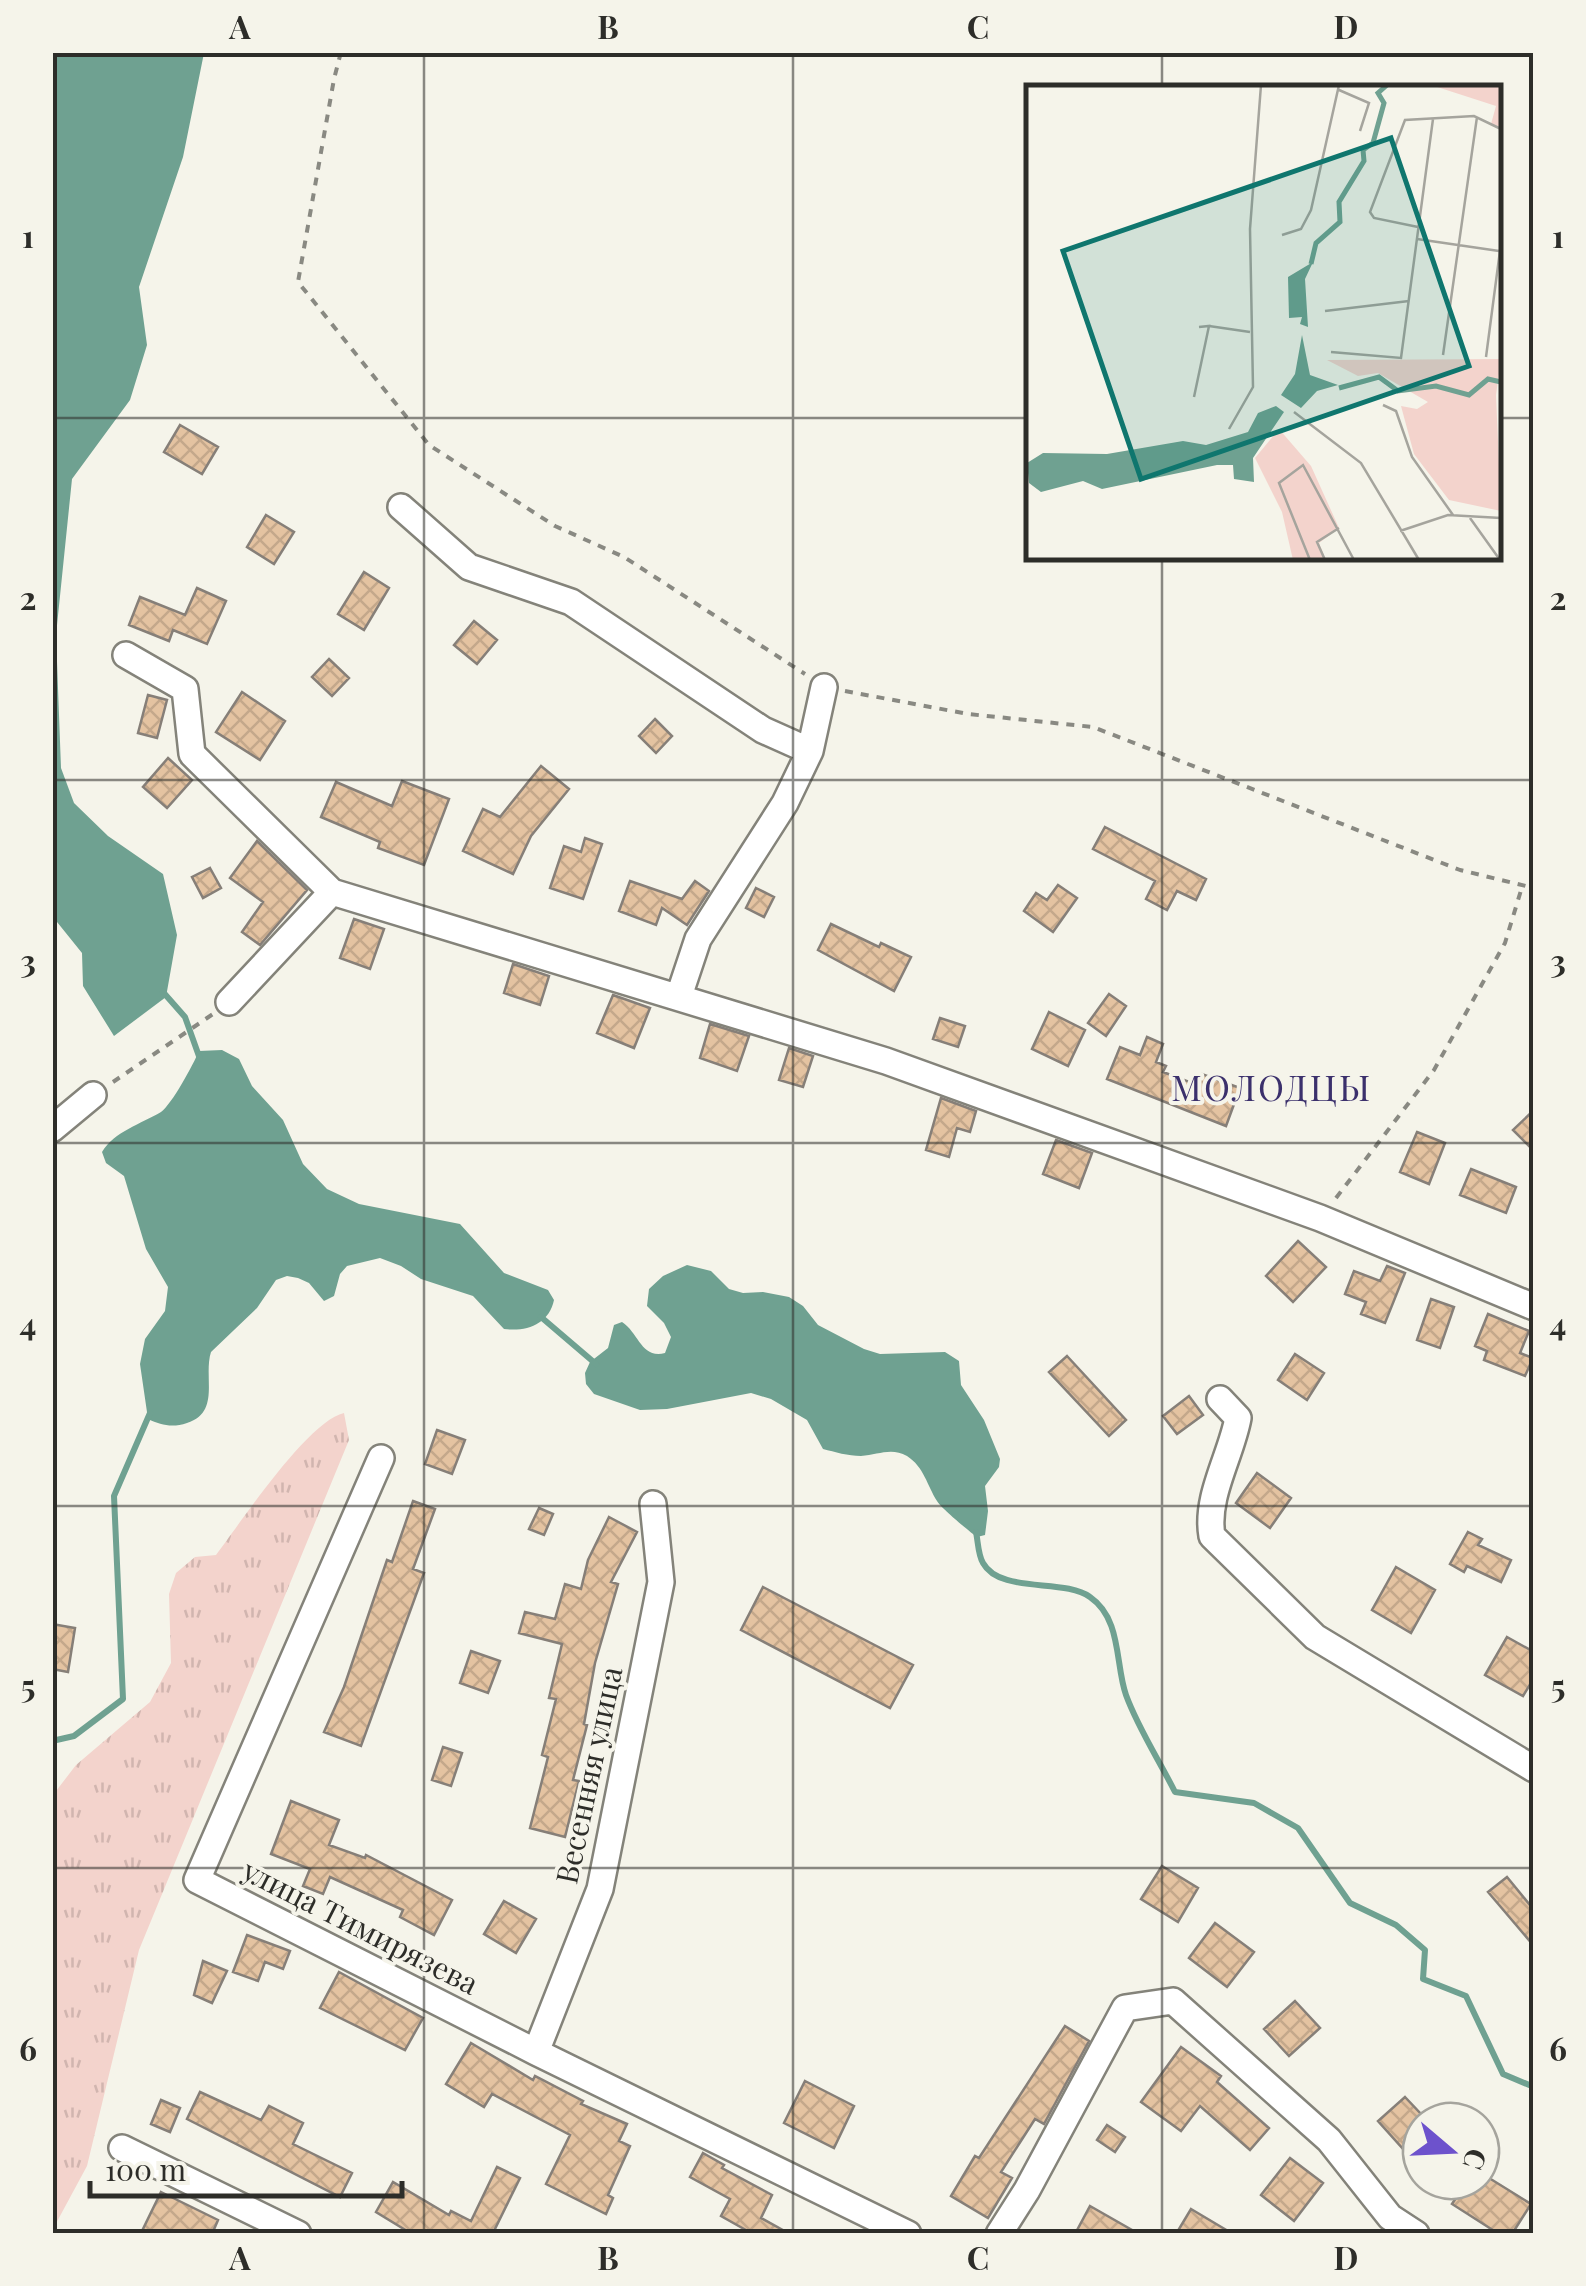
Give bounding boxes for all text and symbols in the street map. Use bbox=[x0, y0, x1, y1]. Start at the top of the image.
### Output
text: A bbox=[228, 4, 251, 47]
text: B bbox=[597, 4, 619, 47]
text: C bbox=[967, 4, 989, 47]
text: D bbox=[1334, 4, 1358, 47]
inset map bbox=[1026, 85, 1501, 560]
text: 1 bbox=[22, 213, 34, 256]
text: 1 bbox=[1552, 213, 1564, 256]
text: 2 bbox=[20, 575, 36, 618]
text: 2 bbox=[1550, 575, 1566, 618]
text: 3 bbox=[20, 938, 36, 981]
text: 3 bbox=[1550, 938, 1566, 981]
district label: МОЛОДЦЫ bbox=[1171, 1063, 1373, 1110]
text: 4 bbox=[20, 1301, 36, 1344]
text: 4 bbox=[1550, 1301, 1566, 1344]
text: 5 bbox=[21, 1663, 35, 1706]
street label: Весенняя улица bbox=[545, 1663, 631, 1887]
text: 5 bbox=[1551, 1663, 1565, 1706]
street label: улица Тимирязева bbox=[235, 1849, 486, 2003]
text: 6 bbox=[19, 2026, 37, 2069]
text: 6 bbox=[1549, 2026, 1567, 2069]
north arrow bbox=[1401, 2101, 1501, 2201]
scale bar bbox=[90, 2136, 402, 2198]
text: С bbox=[1455, 2144, 1497, 2175]
text: 100 m bbox=[105, 2149, 187, 2189]
text: A bbox=[228, 2235, 251, 2278]
text: B bbox=[597, 2235, 619, 2278]
text: C bbox=[967, 2235, 989, 2278]
text: D bbox=[1334, 2235, 1358, 2278]

